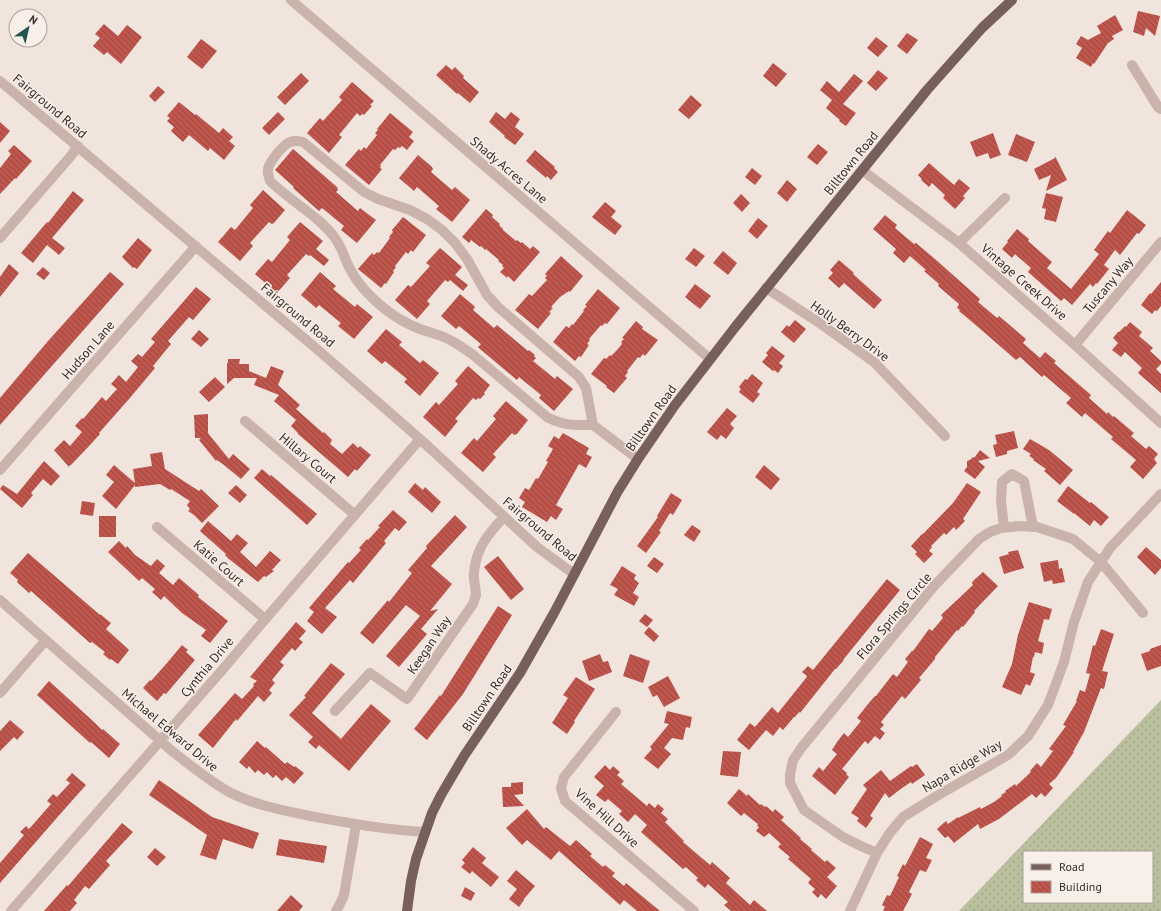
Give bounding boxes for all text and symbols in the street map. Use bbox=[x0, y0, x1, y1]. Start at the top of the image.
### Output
north arrow bbox=[8, 8, 48, 48]
text: N bbox=[27, 12, 41, 28]
street label: Fairground Road bbox=[9, 70, 91, 142]
street label: Billtown Road bbox=[820, 128, 882, 198]
street label: Shady Acres Lane bbox=[467, 133, 551, 207]
street label: Vintage Creek Drive bbox=[977, 239, 1071, 324]
street label: Tuscany Way bbox=[1079, 253, 1137, 317]
street label: Fairground Road bbox=[257, 279, 339, 351]
street label: Holly Berry Drive bbox=[807, 297, 893, 365]
street label: Hudson Lane bbox=[58, 317, 118, 383]
street label: Billtown Road bbox=[622, 381, 680, 455]
street label: Hillary Court bbox=[276, 429, 341, 487]
street label: Fairground Road bbox=[499, 493, 581, 565]
street label: Katie Court bbox=[190, 536, 248, 590]
street label: Flora Springs Circle bbox=[853, 569, 935, 663]
street label: Keegan Way bbox=[403, 613, 455, 677]
street label: Cynthia Drive bbox=[177, 633, 237, 701]
street label: Billtown Road bbox=[458, 661, 516, 735]
street label: Michael Edward Drive bbox=[118, 685, 222, 775]
street label: Napa Ridge Way bbox=[919, 736, 1005, 796]
street label: Vine Hill Drive bbox=[571, 784, 643, 851]
legend bbox=[1023, 851, 1153, 903]
text: Road bbox=[1059, 859, 1084, 874]
text: Building bbox=[1059, 879, 1102, 894]

